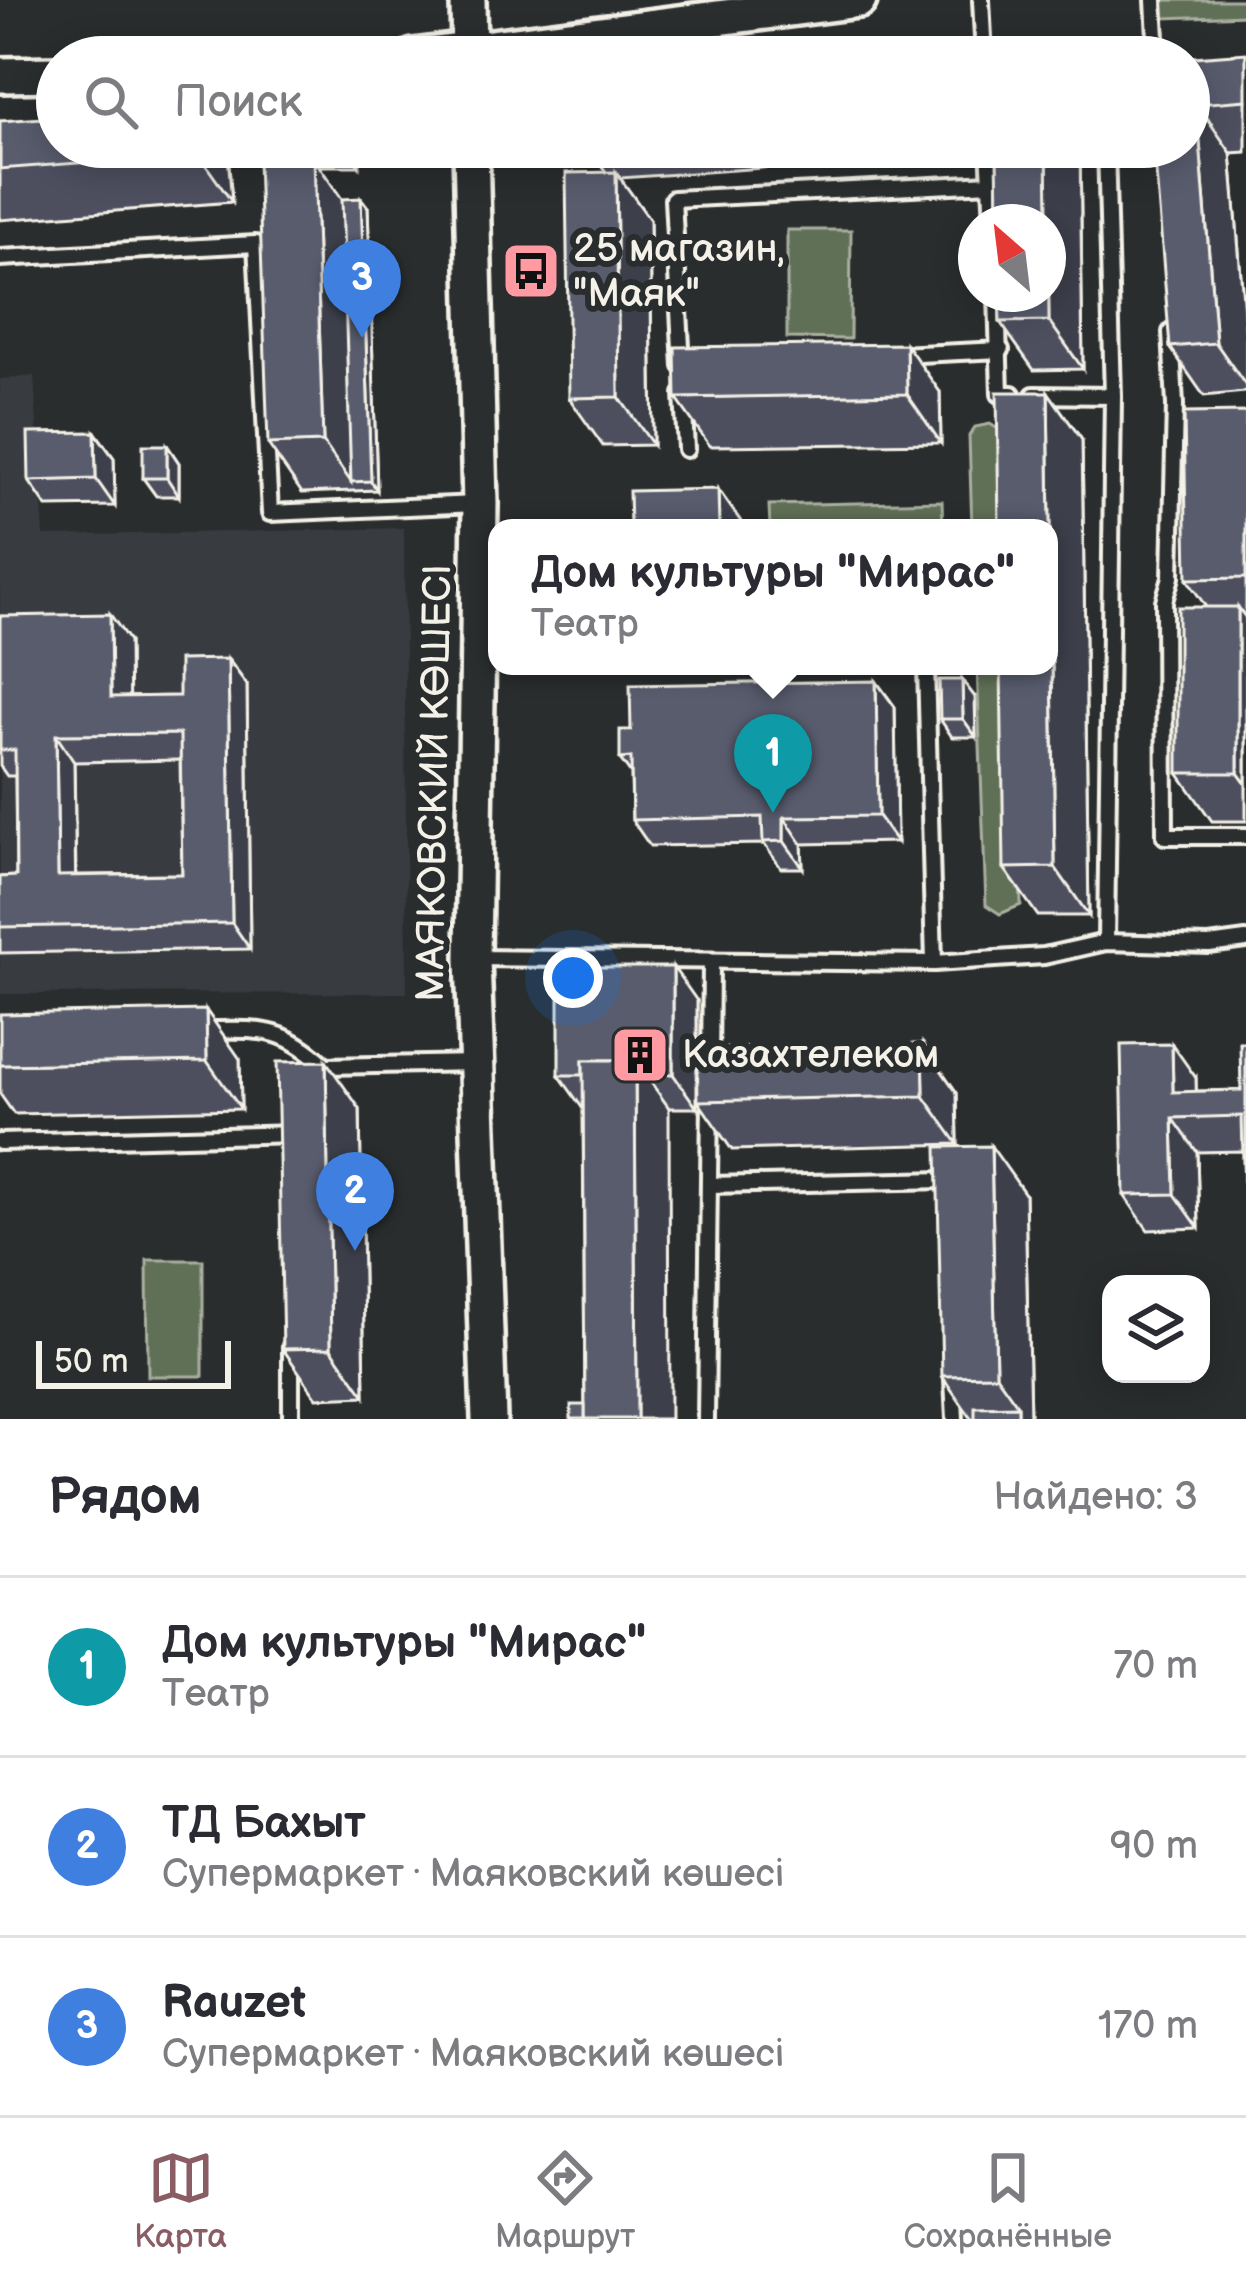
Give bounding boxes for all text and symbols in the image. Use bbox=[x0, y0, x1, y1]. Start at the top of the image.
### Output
search box bbox=[36, 36, 1210, 168]
icon: search bbox=[78, 69, 144, 135]
text: Поиск bbox=[174, 75, 302, 130]
north arrow bbox=[958, 204, 1066, 312]
place label: 25 магазин, "Маяк" bbox=[573, 226, 785, 318]
pin: 3 bbox=[323, 239, 401, 338]
bus stop icon: 25 магазин, "Маяк" bbox=[500, 240, 562, 302]
popup bbox=[488, 519, 1058, 675]
text: Дом культуры "Мирас" bbox=[531, 546, 1015, 601]
street label: МАЯКОВСКИЙ КӨШЕСІ bbox=[408, 564, 462, 1002]
text: Театр bbox=[531, 601, 638, 648]
pin: 1 bbox=[734, 714, 812, 813]
your location bbox=[543, 948, 603, 1008]
building icon: Казахтелеком bbox=[609, 1024, 671, 1086]
place label: Казахтелеком bbox=[682, 1032, 940, 1079]
pin: 2 bbox=[316, 1152, 394, 1251]
map controls bbox=[1102, 1275, 1210, 1383]
button: layers bbox=[1102, 1275, 1210, 1383]
scale bar bbox=[36, 1335, 231, 1388]
text: 50 m bbox=[54, 1342, 129, 1382]
text: Рядом bbox=[48, 1467, 202, 1528]
text: Найдено: 3 bbox=[993, 1474, 1198, 1521]
text: Дом культуры "Мирас" bbox=[162, 1616, 646, 1671]
text: 1 bbox=[79, 1643, 95, 1690]
text: 70 m bbox=[1113, 1643, 1198, 1690]
text: Театр bbox=[162, 1671, 270, 1718]
text: ТД Бахыт bbox=[162, 1796, 366, 1851]
text: 2 bbox=[75, 1823, 99, 1870]
text: 90 m bbox=[1110, 1823, 1198, 1870]
text: Супермаркет · Маяковский көшесі bbox=[162, 1851, 784, 1898]
text: Rauzet bbox=[162, 1976, 306, 2031]
text: 3 bbox=[76, 2003, 98, 2050]
text: 170 m bbox=[1098, 2003, 1198, 2050]
text: Супермаркет · Маяковский көшесі bbox=[162, 2031, 784, 2078]
tab: Карта bbox=[134, 2145, 227, 2257]
tab: Маршрут bbox=[495, 2145, 635, 2257]
tab: Сохранённые bbox=[903, 2145, 1112, 2257]

